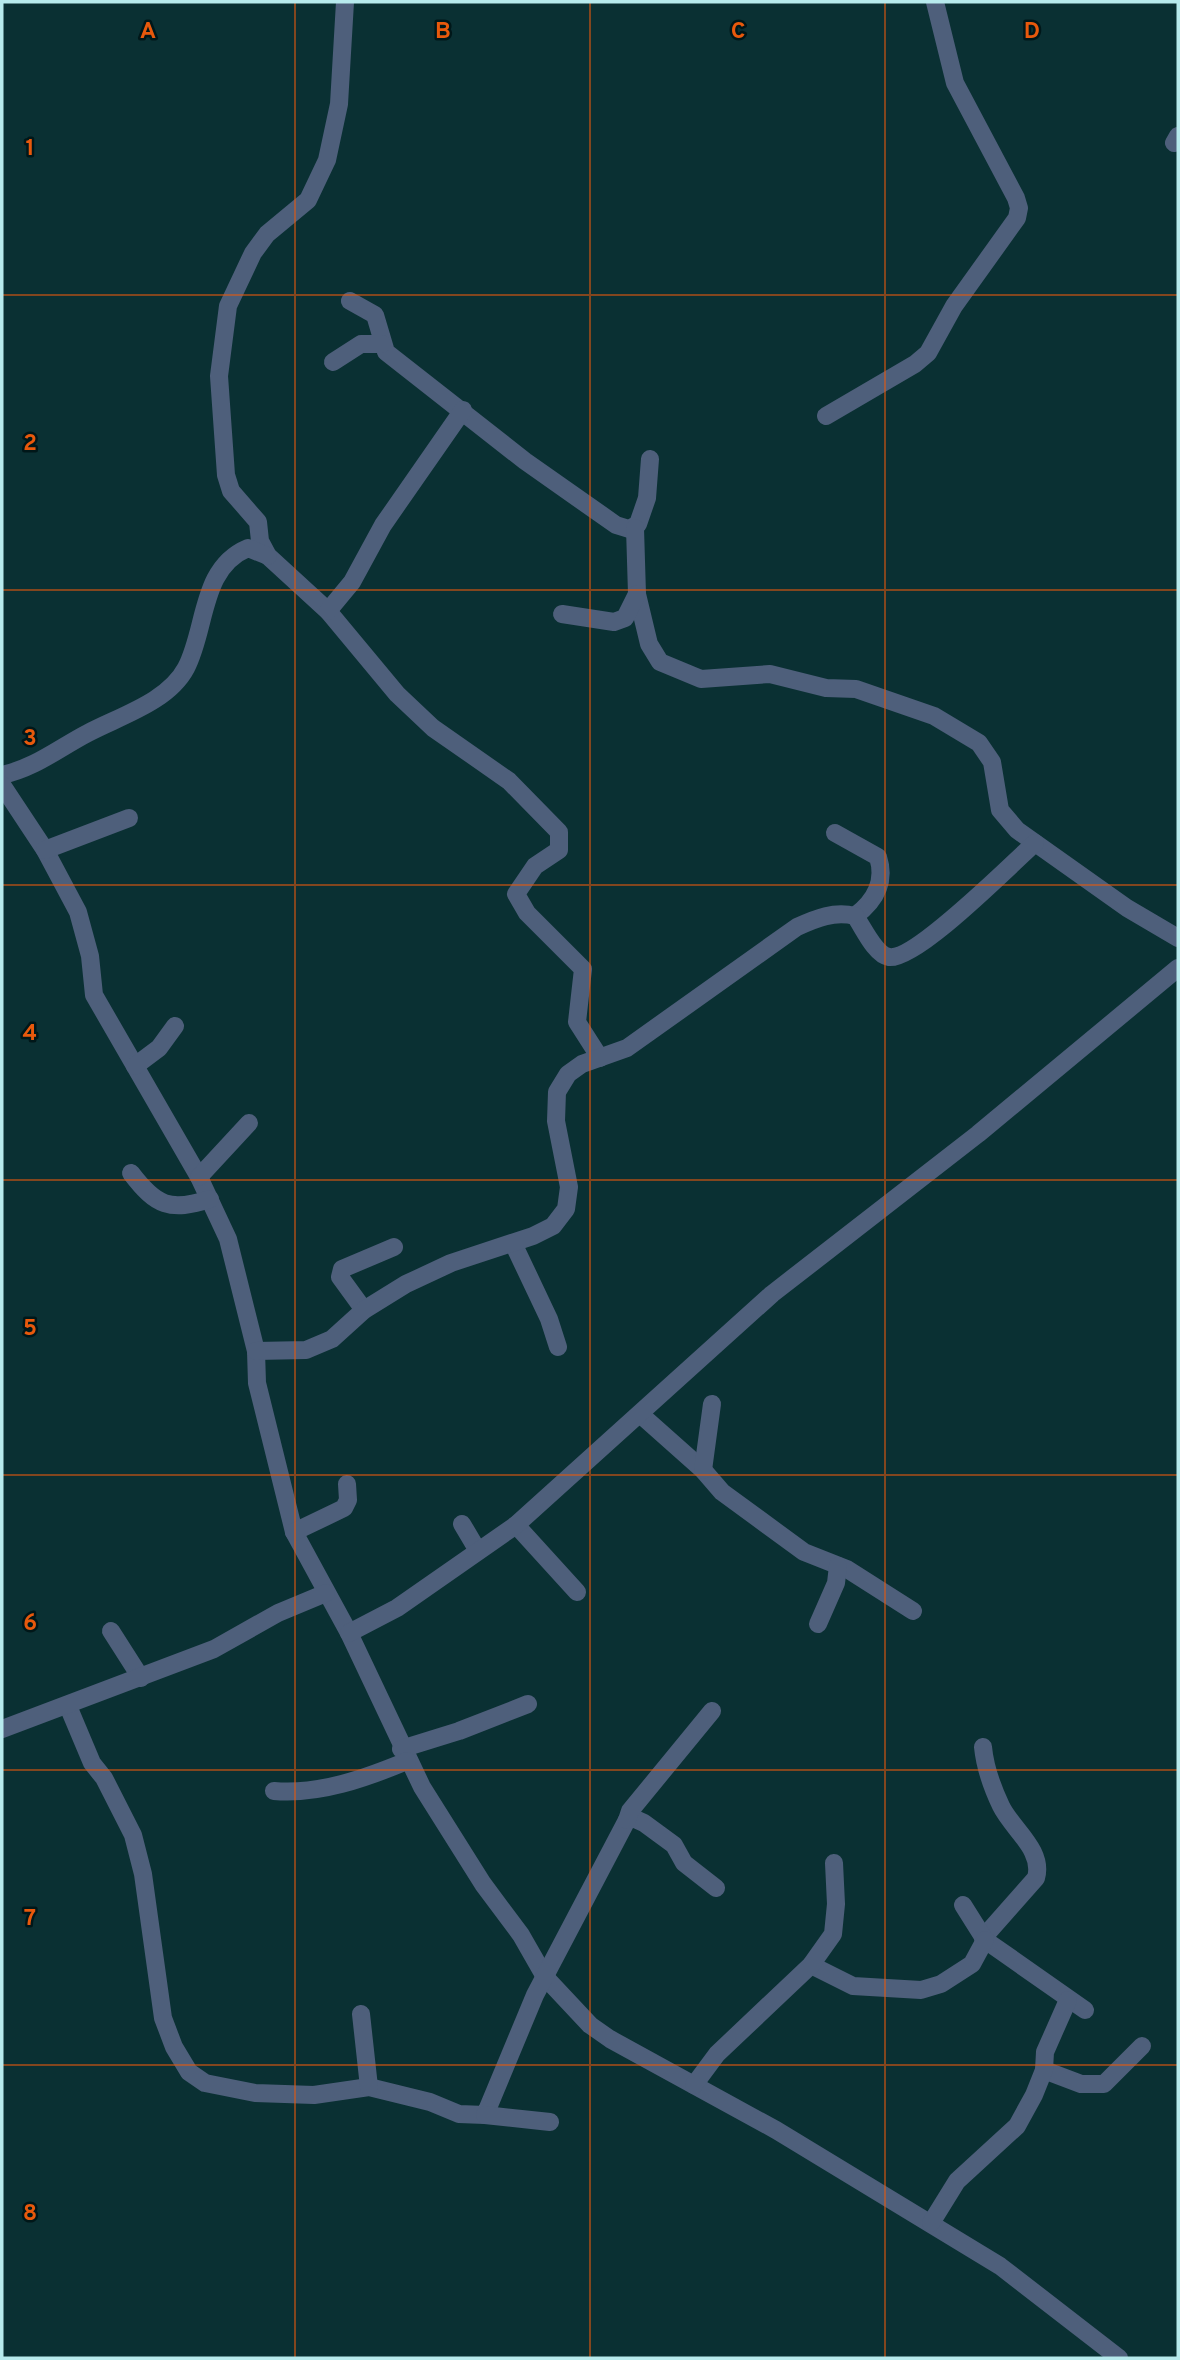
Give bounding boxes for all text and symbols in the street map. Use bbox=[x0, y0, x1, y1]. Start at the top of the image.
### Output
text: A bbox=[140, 18, 156, 47]
text: B bbox=[435, 18, 451, 47]
text: C bbox=[731, 18, 745, 47]
text: D bbox=[1024, 18, 1040, 47]
text: 1 bbox=[25, 135, 35, 164]
text: 2 bbox=[23, 430, 37, 459]
text: 3 bbox=[23, 725, 37, 754]
text: 4 bbox=[23, 1020, 37, 1049]
text: 5 bbox=[23, 1315, 37, 1344]
text: 6 bbox=[23, 1610, 37, 1639]
text: 7 bbox=[24, 1905, 36, 1934]
text: 8 bbox=[23, 2200, 37, 2229]

